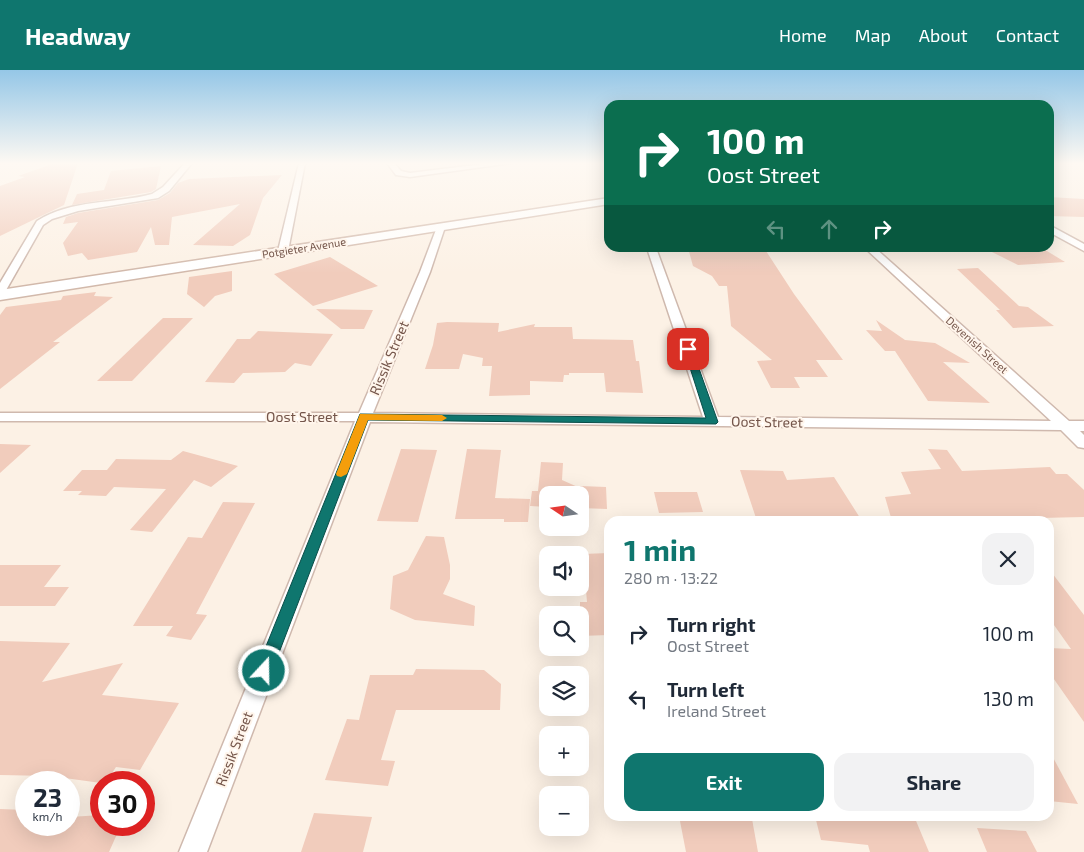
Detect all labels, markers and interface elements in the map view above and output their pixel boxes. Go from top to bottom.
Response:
text: Headway [25,21,131,50]
text: Home [779,24,827,46]
text: Map [855,24,891,46]
text: About [919,24,968,46]
text: Contact [996,24,1059,46]
text: 100 m [707,119,805,161]
icon: right [624,120,689,185]
text: Oost Street [707,161,820,187]
icon: left [762,215,790,243]
icon: ahead [815,215,843,243]
icon: right [868,215,896,243]
street label: Potgieter Avenue [261,234,347,261]
street label: Devenish Street [944,313,1011,376]
street label: Rissik Street [365,318,412,397]
pin [667,328,709,370]
icon: arrive [674,335,702,363]
street label: Oost Street [266,408,338,425]
street label: Oost Street [731,412,803,431]
north arrow [539,486,589,536]
map controls [539,486,589,836]
text: 1 min [624,531,696,567]
button: close [982,533,1034,585]
button: sound [539,546,589,596]
text: 280 m · 13:22 [624,568,718,587]
button: search [539,606,589,656]
text: Turn right [667,613,755,636]
icon: right [624,620,652,648]
text: 100 m [983,622,1034,645]
text: Oost Street [667,636,749,655]
position arrow [237,644,289,696]
button: layers [539,666,589,716]
text: Turn left [667,678,744,701]
icon: left [624,685,652,713]
text: 130 m [984,687,1034,710]
text: Ireland Street [667,701,766,720]
street label: Rissik Street [211,709,256,789]
button: + [539,726,589,776]
button: Exit [624,753,824,811]
button: Share [834,753,1034,811]
speed limit sign: 30 [90,771,155,836]
text: 23 [33,782,62,812]
button: − [539,786,589,836]
text: km/h [33,809,62,823]

